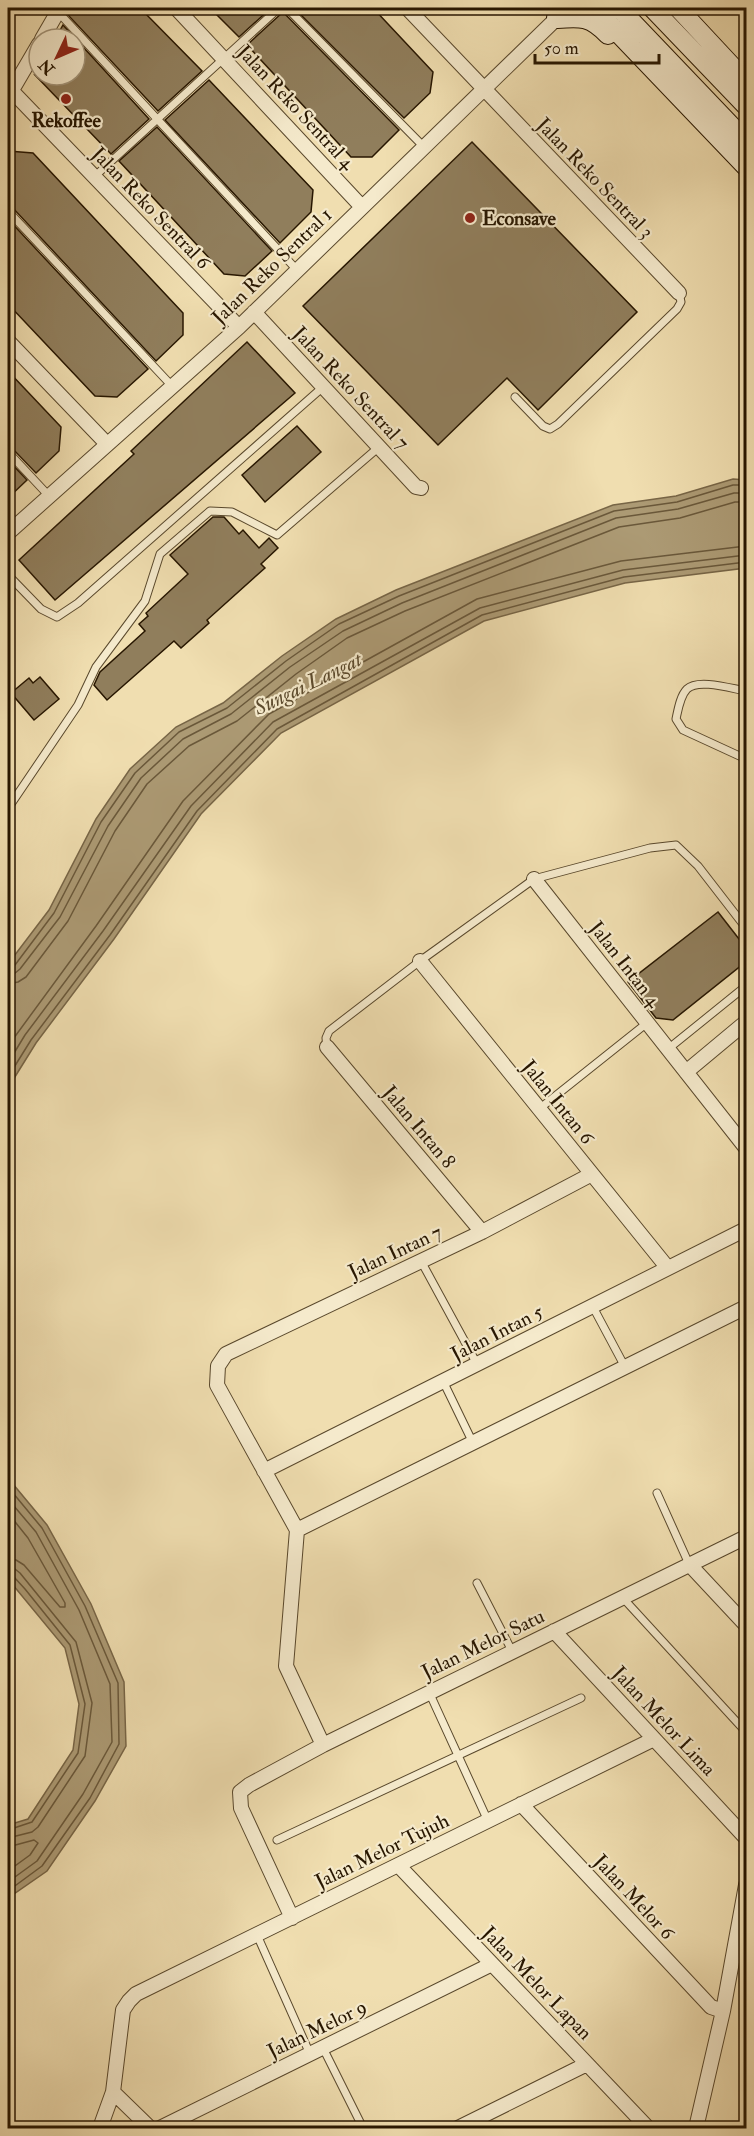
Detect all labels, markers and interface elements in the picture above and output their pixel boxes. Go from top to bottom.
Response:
north arrow [27,27,87,87]
scale bar [535,27,660,65]
text: 50 m [544,37,579,60]
street label: Jalan Reko Sentral 4 [231,39,361,175]
text: N [34,54,60,80]
marker: Rekoffee [59,92,73,106]
place label: Rekoffee [31,108,101,133]
street label: Jalan Reko Sentral 3 [530,112,659,244]
street label: Jalan Reko Sentral 6 [86,141,216,275]
street label: Jalan Reko Sentral 1 [206,202,337,330]
place label: Econsave [482,206,557,231]
marker: Econsave [463,211,477,225]
street label: Jalan Reko Sentral 7 [287,320,415,455]
water label: Sungai Langat [249,646,367,722]
street label: Jalan Intan 4 [583,915,667,1013]
street label: Jalan Intan 6 [516,1054,600,1150]
street label: Jalan Intan 8 [376,1080,461,1174]
street label: Jalan Intan 7 [343,1219,446,1285]
street label: Jalan Intan 5 [446,1299,547,1367]
street label: Jalan Melor Satu [417,1603,549,1685]
street label: Jalan Melor Lima [606,1660,722,1782]
street label: Jalan Melor Tujuh [310,1808,454,1895]
street label: Jalan Melor 6 [588,1848,680,1946]
street label: Jalan Melor Lapan [475,1920,598,2046]
street label: Jalan Melor 9 [262,1994,371,2064]

